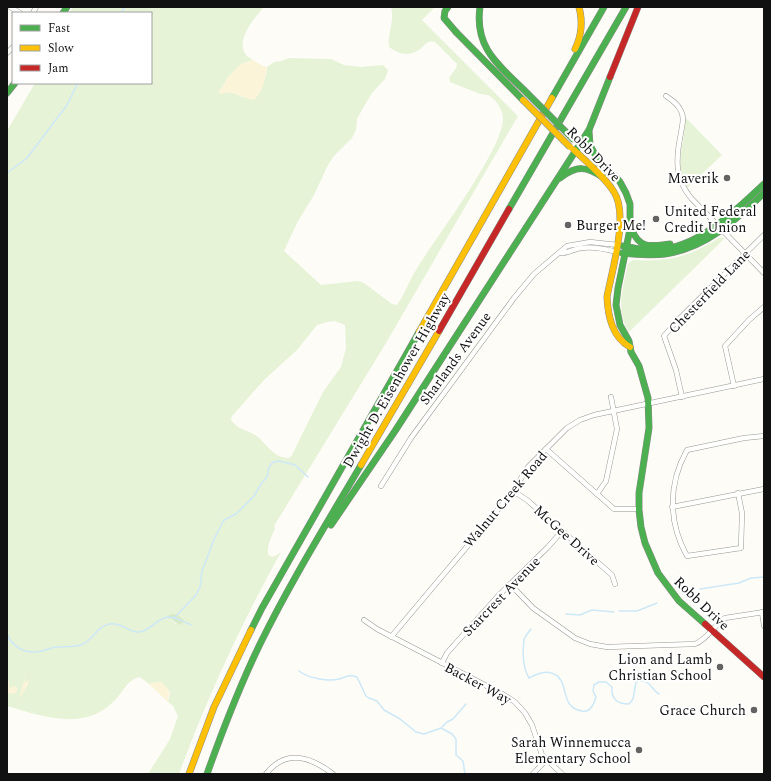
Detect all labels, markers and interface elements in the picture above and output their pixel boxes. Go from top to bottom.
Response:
legend [12,12,152,84]
text: Fast [48,19,70,38]
text: Slow [48,39,74,58]
text: Jam [48,59,69,78]
street label: Robb Drive [562,122,626,187]
place label: Maverik [667,168,719,189]
marker: Maverik [722,173,732,183]
place label: United Federal Credit Union [664,201,757,238]
marker: United Federal Credit Union [651,214,661,224]
place label: Burger Me! [576,215,646,236]
marker: Burger Me! [563,220,573,230]
street label: Chesterfield Lane [663,244,755,338]
street label: Dwight D. Eisenhower Highway [338,288,456,472]
street label: Sharlands Avenue [414,307,497,409]
street label: Walnut Creek Road [458,446,552,552]
street label: McGee Drive [529,500,604,571]
street label: Starcrest Avenue [457,551,545,641]
street label: Robb Drive [669,571,734,635]
place label: Lion and Lamb Christian School [608,649,712,686]
street label: Backer Way [441,657,516,710]
marker: Lion and Lamb Christian School [715,662,725,672]
place label: Grace Church [659,700,746,721]
marker: Grace Church [749,705,759,715]
place label: Sarah Winnemucca Elementary School [511,732,631,769]
marker: Sarah Winnemucca Elementary School [634,745,644,755]

